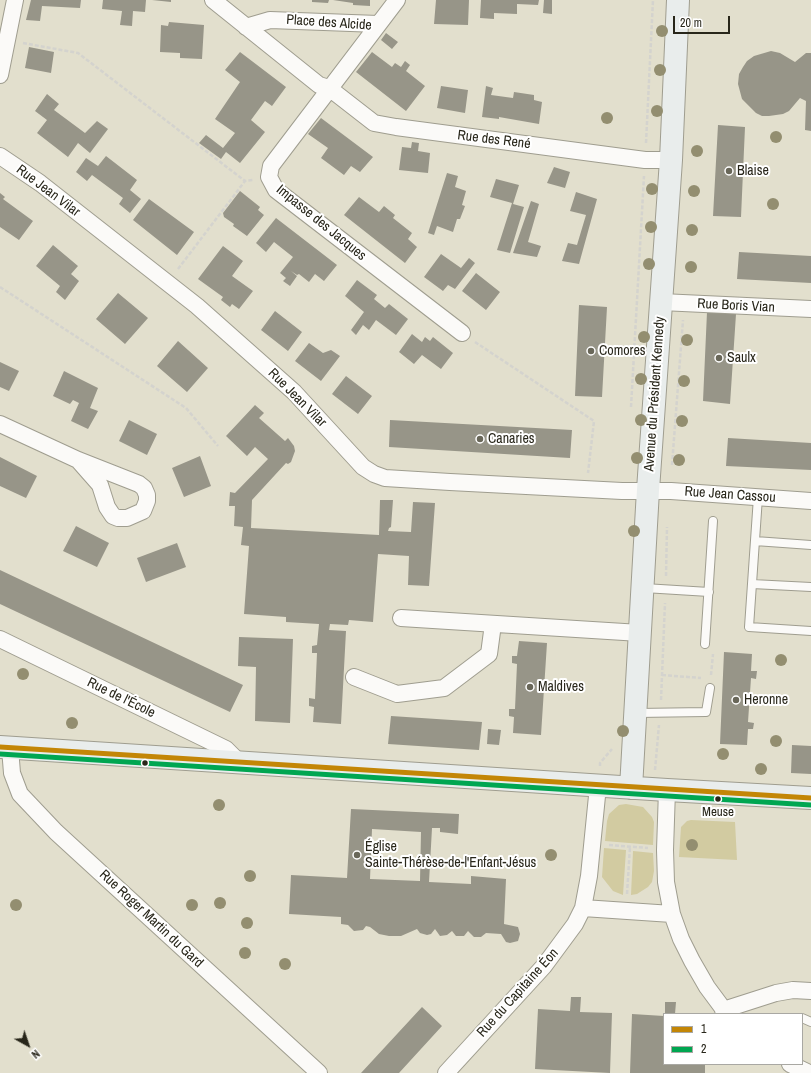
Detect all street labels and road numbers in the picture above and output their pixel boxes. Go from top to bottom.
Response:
street label: Place des Alcide [286,12,372,34]
street label: Rue des René [457,127,531,153]
street label: Rue Jean Vilar [13,162,83,220]
street label: Impasse des Jacques [273,182,369,264]
street label: Rue Boris Vian [697,296,775,316]
street label: Avenue du Président Kennedy [641,316,669,472]
street label: Rue Jean Vilar [264,365,330,431]
street label: Rue Jean Cassou [684,483,776,507]
street label: Rue de l'École [84,674,158,722]
street label: Rue Roger Martin du Gard [96,867,206,971]
street label: Rue du Capitaine Éon [474,945,562,1041]

